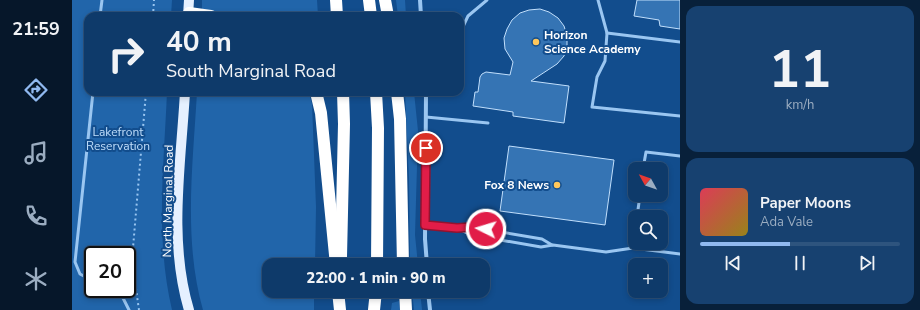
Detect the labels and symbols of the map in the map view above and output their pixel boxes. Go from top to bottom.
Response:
place label: Horizon Science Academy [544,27,641,57]
marker: Horizon Science Academy [531,37,541,47]
park label: Lakefront Reservation [86,124,150,154]
pin [409,131,443,165]
street label: North Marginal Road [159,145,177,257]
north arrow [628,162,668,202]
place label: Fox 8 News [484,177,549,193]
marker: Fox 8 News [552,180,562,190]
position arrow [465,208,507,250]
speed limit sign: 20 [84,246,136,298]

